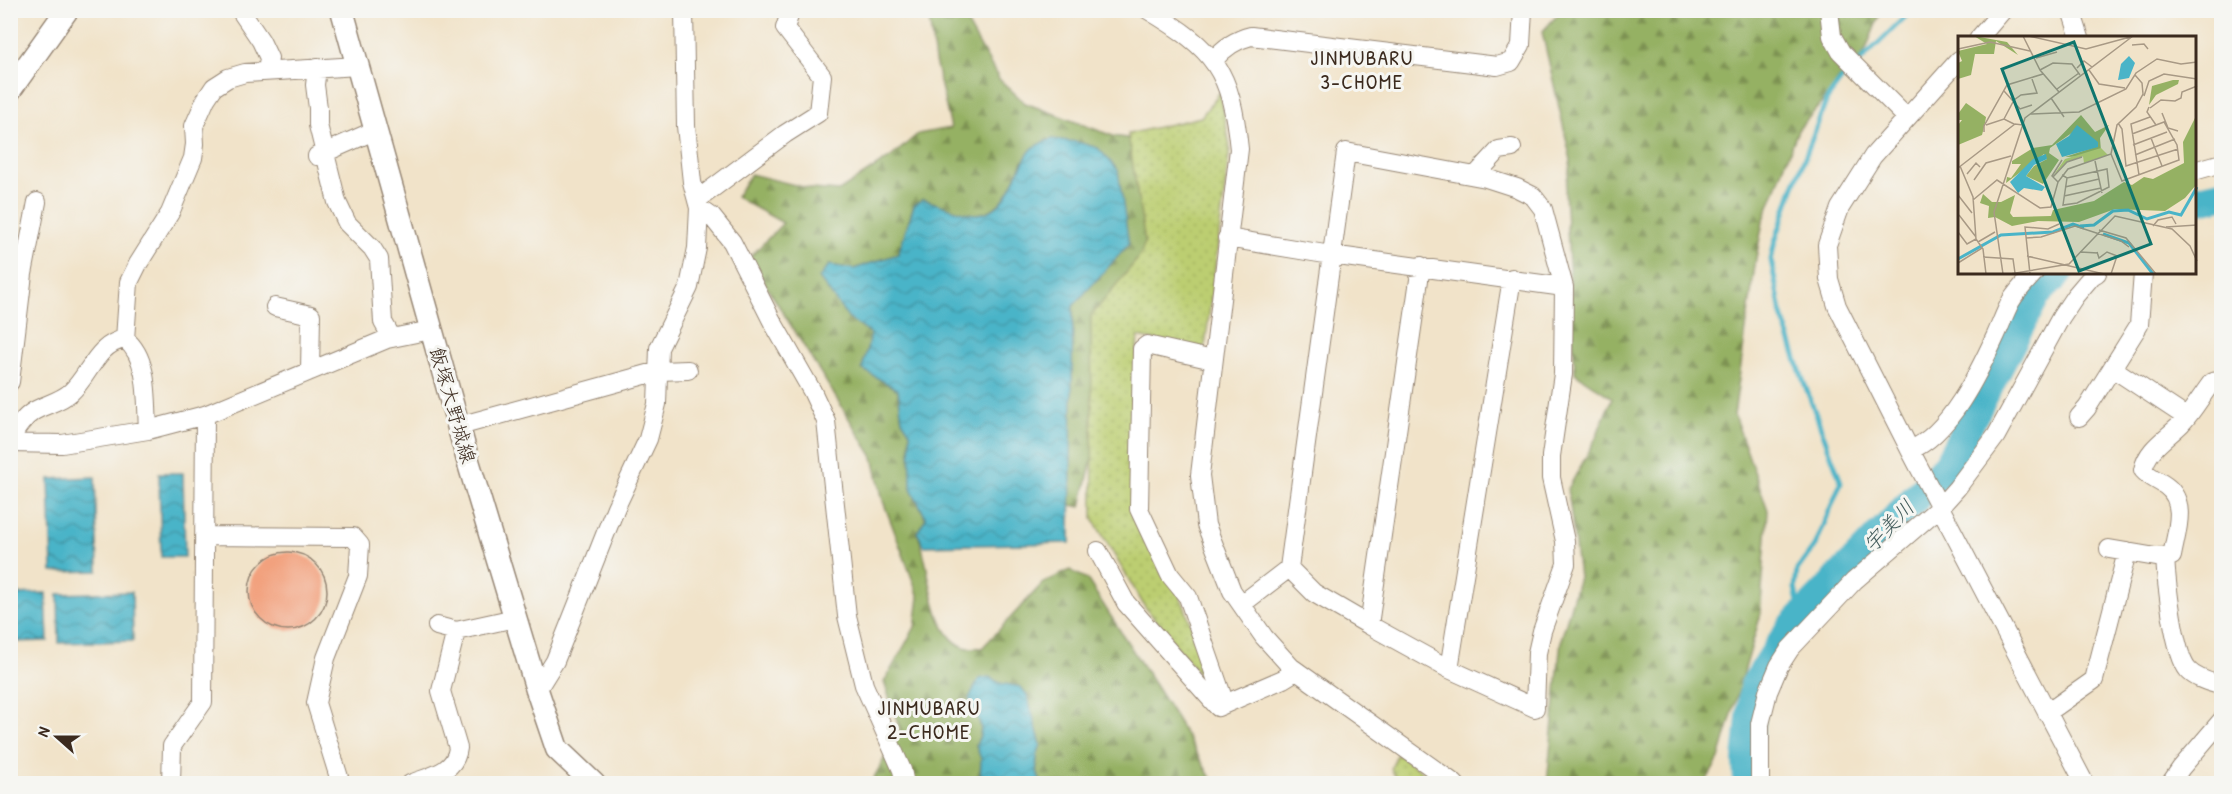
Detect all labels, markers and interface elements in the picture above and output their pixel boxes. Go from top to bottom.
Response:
inset map [1958,36,2196,274]
district label: JINMUBARU 3-CHOME [1310,43,1414,96]
street label: 飯塚大野城線 [424,343,483,466]
water label: 宇美川 [1856,493,1921,558]
district label: JINMUBARU 2-CHOME [877,693,981,746]
north arrow [27,707,87,767]
text: N [31,723,55,740]

